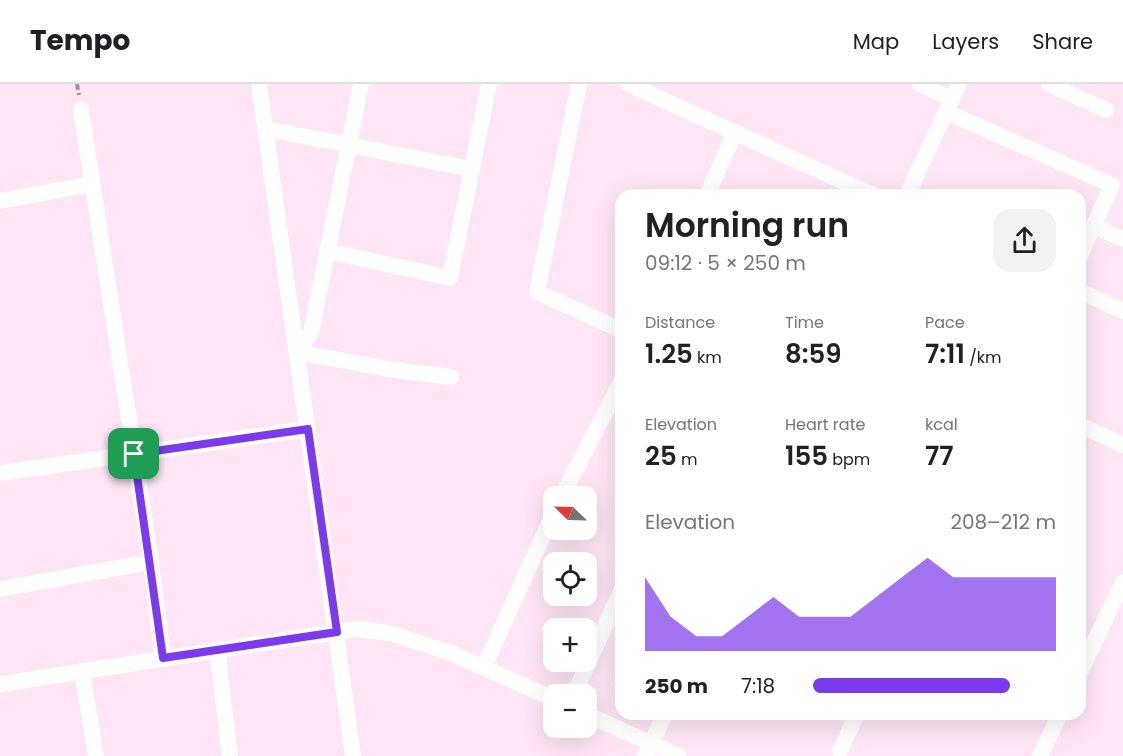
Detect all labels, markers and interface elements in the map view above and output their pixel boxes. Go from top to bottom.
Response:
text: Tempo [30,21,130,60]
text: Map [853,27,899,56]
text: Layers [932,27,999,56]
text: Share [1032,27,1093,56]
text: Morning run [645,202,849,249]
button: share [993,209,1056,272]
text: 09:12 · 5 × 250 m [645,249,806,277]
text: Distance [645,311,715,334]
text: Time [785,311,824,334]
text: Pace [925,311,965,334]
text: 1.25 [645,336,693,372]
text: 8:59 [785,336,842,372]
text: 7:11 [925,336,965,372]
text: km [693,346,722,369]
text: /km [965,346,1002,369]
text: Elevation [645,413,717,436]
text: Heart rate [785,413,865,436]
text: kcal [925,413,958,436]
pin [108,428,159,479]
icon: arrive [117,437,150,470]
text: 25 [645,438,677,474]
text: 155 [785,438,828,474]
text: 77 [925,438,954,474]
text: m [677,448,697,471]
text: bpm [828,448,870,471]
north arrow [543,486,597,540]
map controls [543,486,597,738]
text: Elevation [645,508,735,536]
text: 208–212 m [950,508,1056,536]
button: locate [543,552,597,606]
button: + [543,618,597,672]
text: 250 m [645,672,708,700]
text: 7:18 [741,672,775,700]
button: − [543,684,597,738]

